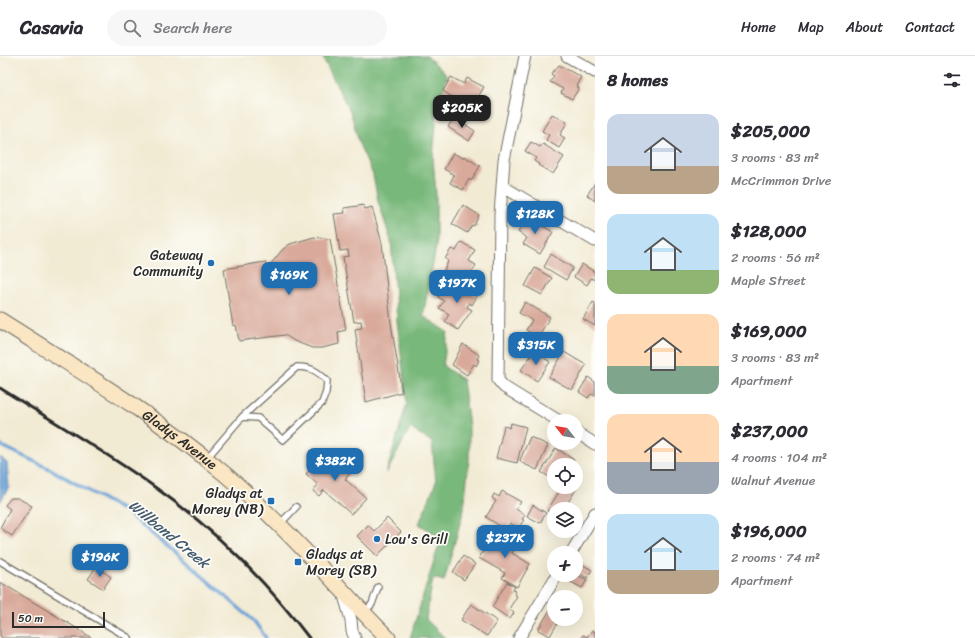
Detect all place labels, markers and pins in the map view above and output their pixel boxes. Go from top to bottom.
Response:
pin: $205K [434,95,490,129]
pin: $128K [507,201,563,235]
place label: Gateway Community [133,243,204,284]
marker: Gateway Community [206,258,216,268]
pin: $169K [261,262,317,296]
pin: $197K [429,270,485,304]
pin: $315K [508,332,564,366]
pin: $382K [307,448,363,482]
place label: Gladys at Morey (NB) [192,481,264,522]
marker: Gladys at Morey (NB) [266,496,276,506]
pin: $237K [477,525,533,559]
place label: Lou's Grill [385,527,449,552]
marker: Lou's Grill [372,534,382,544]
place label: Gladys at Morey (SB) [306,542,377,583]
pin: $196K [72,544,128,578]
marker: Gladys at Morey (SB) [293,557,303,567]

